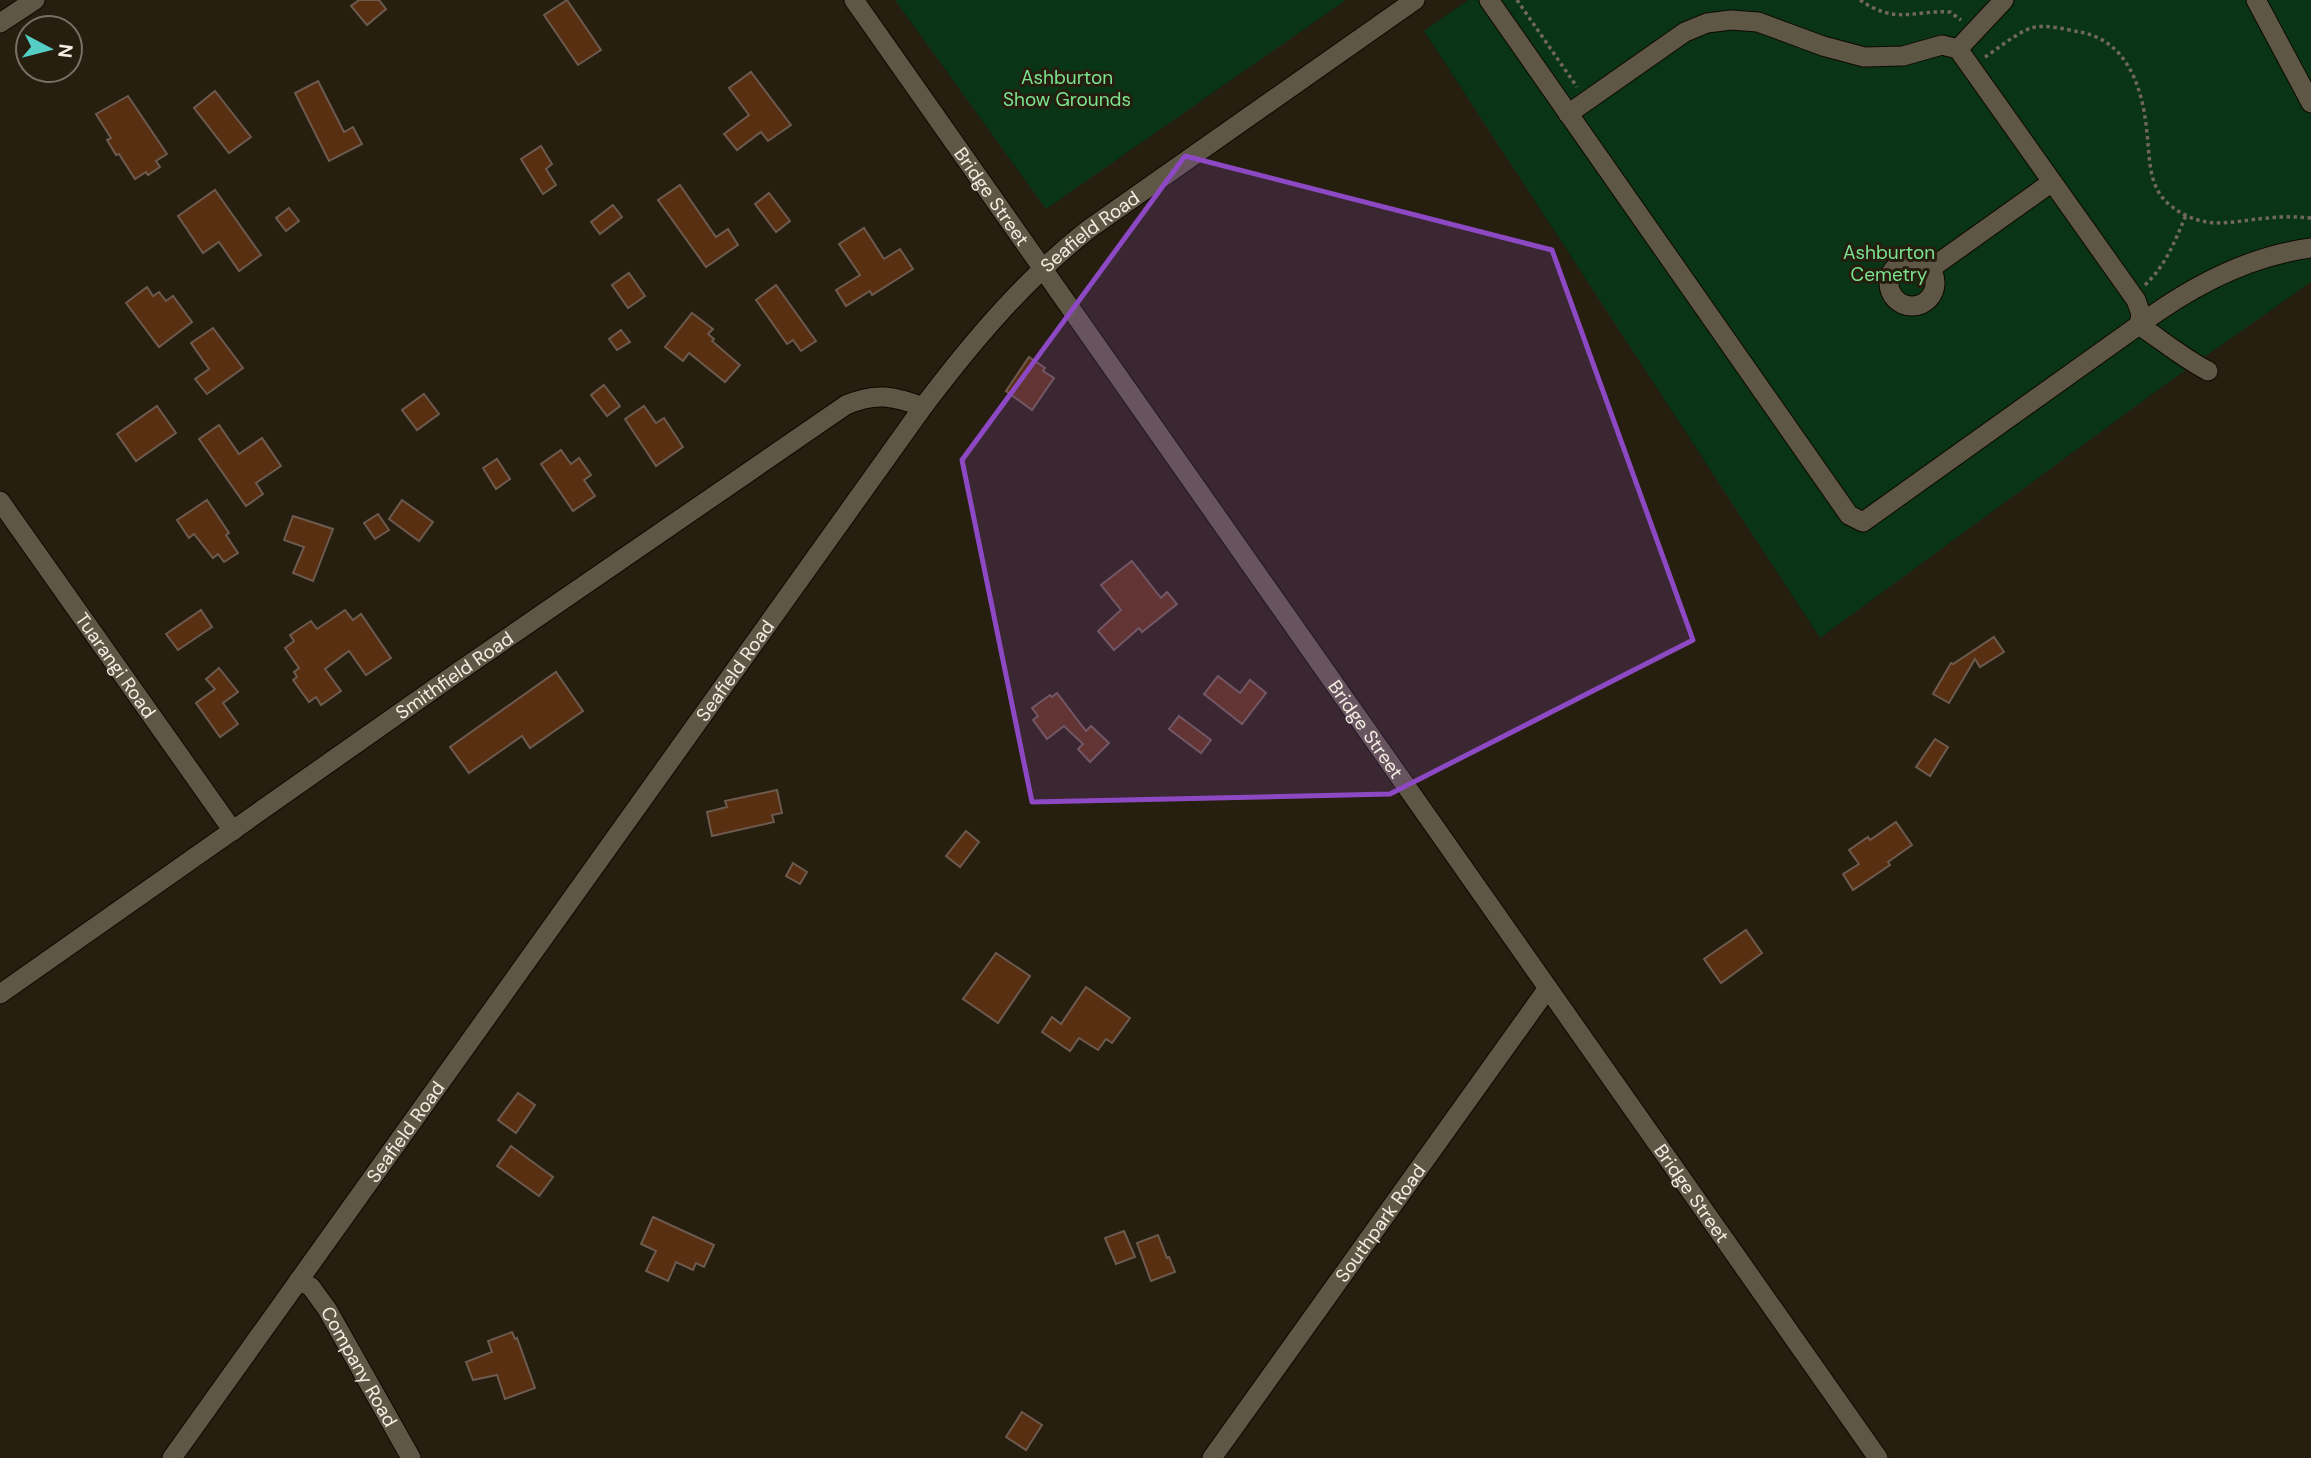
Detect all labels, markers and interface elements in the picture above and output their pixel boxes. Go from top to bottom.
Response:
north arrow [14,14,84,84]
text: N [52,43,79,59]
park label: Ashburton Show Grounds [1003,65,1131,112]
street label: Bridge Street [948,142,1035,251]
street label: Seafield Road [1035,185,1145,278]
park label: Ashburton Cemetry [1843,240,1935,287]
street label: Tuarangi Road [70,608,161,723]
street label: Seafield Road [690,615,780,726]
street label: Smithfield Road [391,626,518,725]
street label: Bridge Street [1322,675,1409,784]
street label: Seafield Road [361,1076,450,1188]
street label: Bridge Street [1648,1139,1735,1248]
street label: Southpark Road [1330,1159,1431,1287]
street label: Company Road [315,1302,403,1431]

